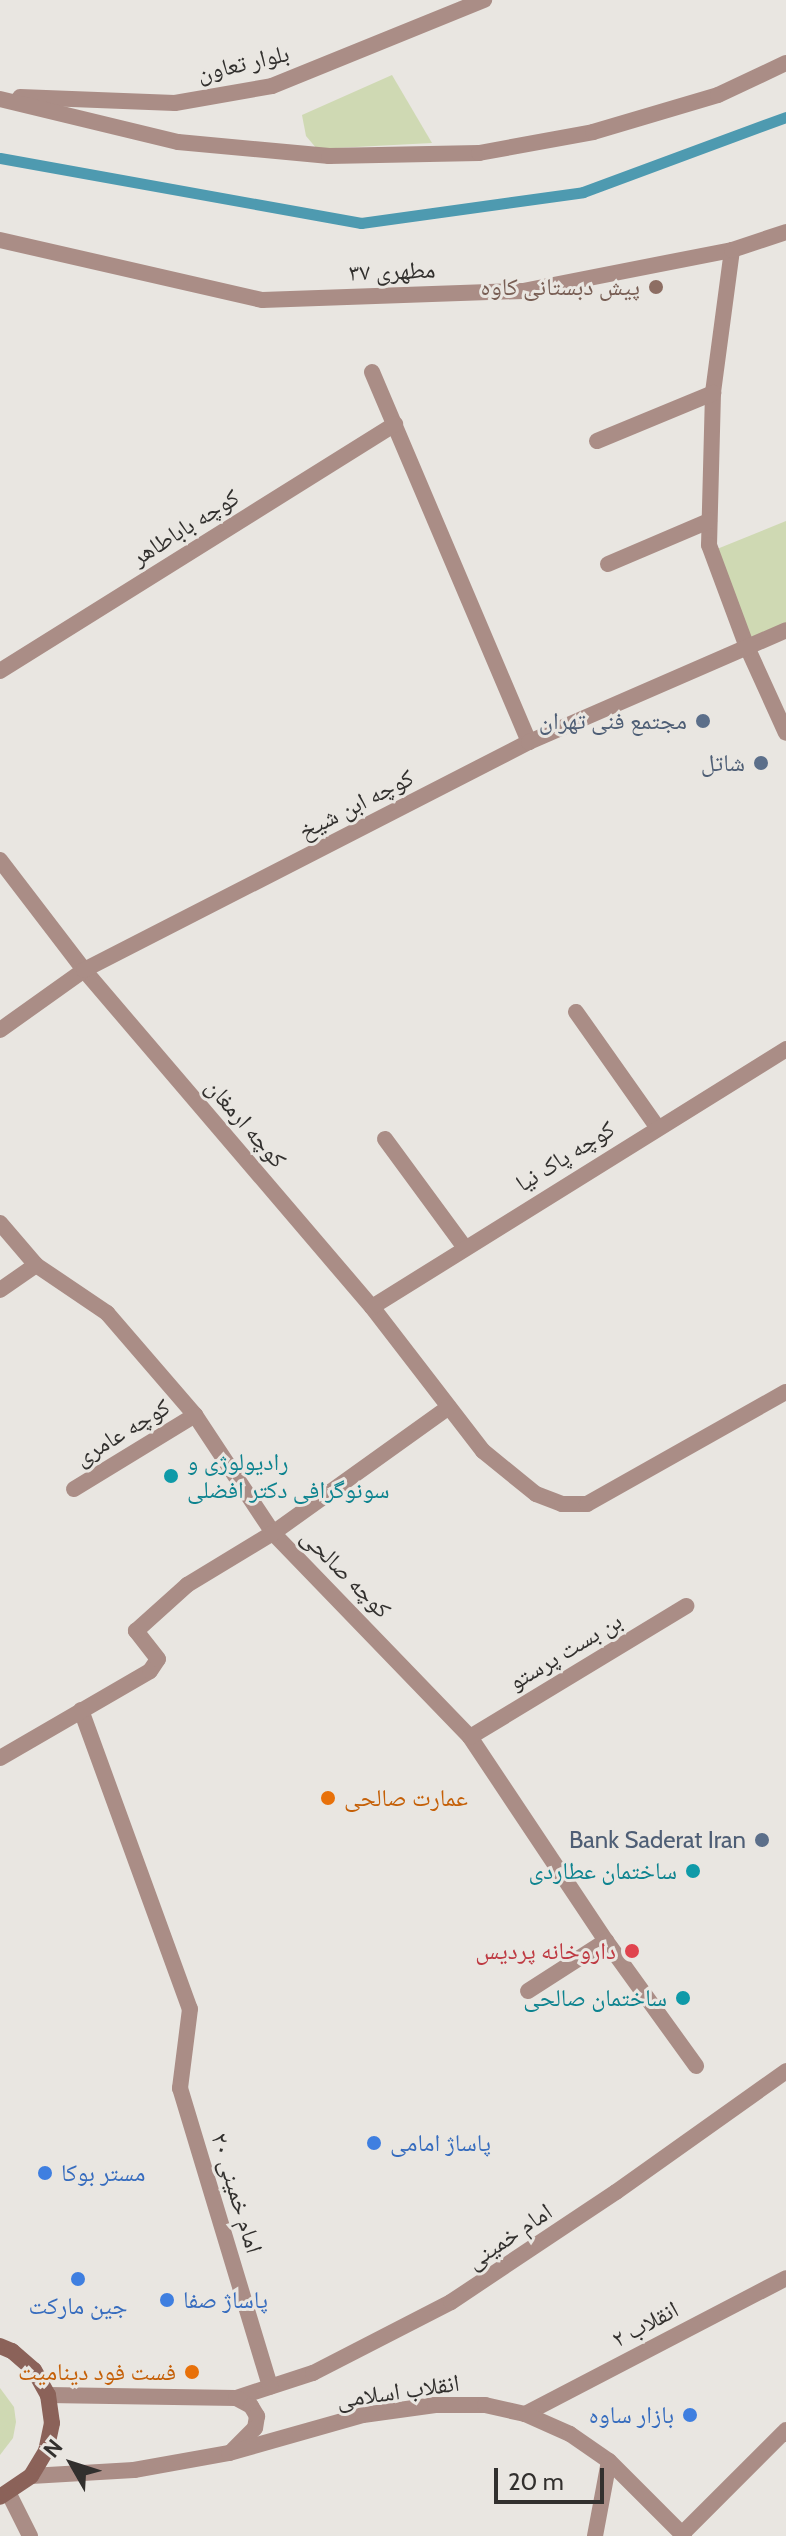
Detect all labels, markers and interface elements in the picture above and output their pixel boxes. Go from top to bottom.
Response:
street label: بلوار تعاون [194,38,292,88]
street label: مطهری ۳۷ [348,255,436,287]
place label: پیش دبستانی کاوه [481,273,640,301]
marker: پیش دبستانی کاوه [647,278,665,296]
street label: کوچه باباطاهر [126,483,244,571]
place label: مجتمع فنی تهران [539,707,687,735]
marker: مجتمع فنی تهران [694,712,712,730]
place label: شاتل [701,749,745,777]
marker: شاتل [752,754,770,772]
street label: کوچه ابن شیخ [294,763,418,845]
street label: کوچه ارمغان [199,1073,293,1173]
street label: کوچه پاک نیا [510,1114,620,1198]
street label: کوچه عامری [69,1392,175,1472]
place label: رادیولوژی و سونوگرافی دکتر افضلی [187,1448,390,1504]
marker: رادیولوژی و سونوگرافی دکتر افضلی [162,1467,180,1485]
street label: کوچه صالحی [295,1522,397,1624]
street label: بن بست پرستو [503,1606,627,1696]
place label: عمارت صالحی [344,1784,468,1812]
marker: عمارت صالحی [319,1789,337,1807]
place label: Bank Saderat Iran [569,1826,746,1854]
marker: Bank Saderat Iran [753,1831,771,1849]
place label: ساختمان عطاردی [528,1857,677,1885]
marker: ساختمان عطاردی [684,1862,702,1880]
place label: داروخانه پردیس [475,1937,616,1965]
marker: داروخانه پردیس [623,1942,641,1960]
place label: ساختمان صالحی [523,1984,667,2012]
marker: ساختمان صالحی [674,1989,692,2007]
street label: امام خمینی ۲۰ [205,2129,269,2257]
place label: پاساژ امامی [390,2129,491,2157]
marker: پاساژ امامی [365,2134,383,2152]
place label: مستر بوکا [61,2159,145,2187]
marker: مستر بوکا [36,2164,54,2182]
street label: امام خمینی [461,2197,557,2275]
marker: جین مارکت [69,2270,87,2288]
place label: پاساژ صفا [183,2286,268,2314]
marker: پاساژ صفا [158,2291,176,2309]
place label: جین مارکت [28,2292,128,2320]
street label: انقلاب ۲ [607,2295,683,2353]
place label: فست فود دینامیت [18,2358,176,2386]
marker: فست فود دینامیت [183,2363,201,2381]
street label: انقلاب اسلامی [335,2368,461,2414]
place label: بازار ساوه [589,2401,674,2429]
marker: بازار ساوه [681,2406,699,2424]
north arrow [32,2424,112,2504]
text: N [38,2434,68,2463]
scale bar [498,2452,608,2502]
text: 20 m [508,2467,564,2496]

